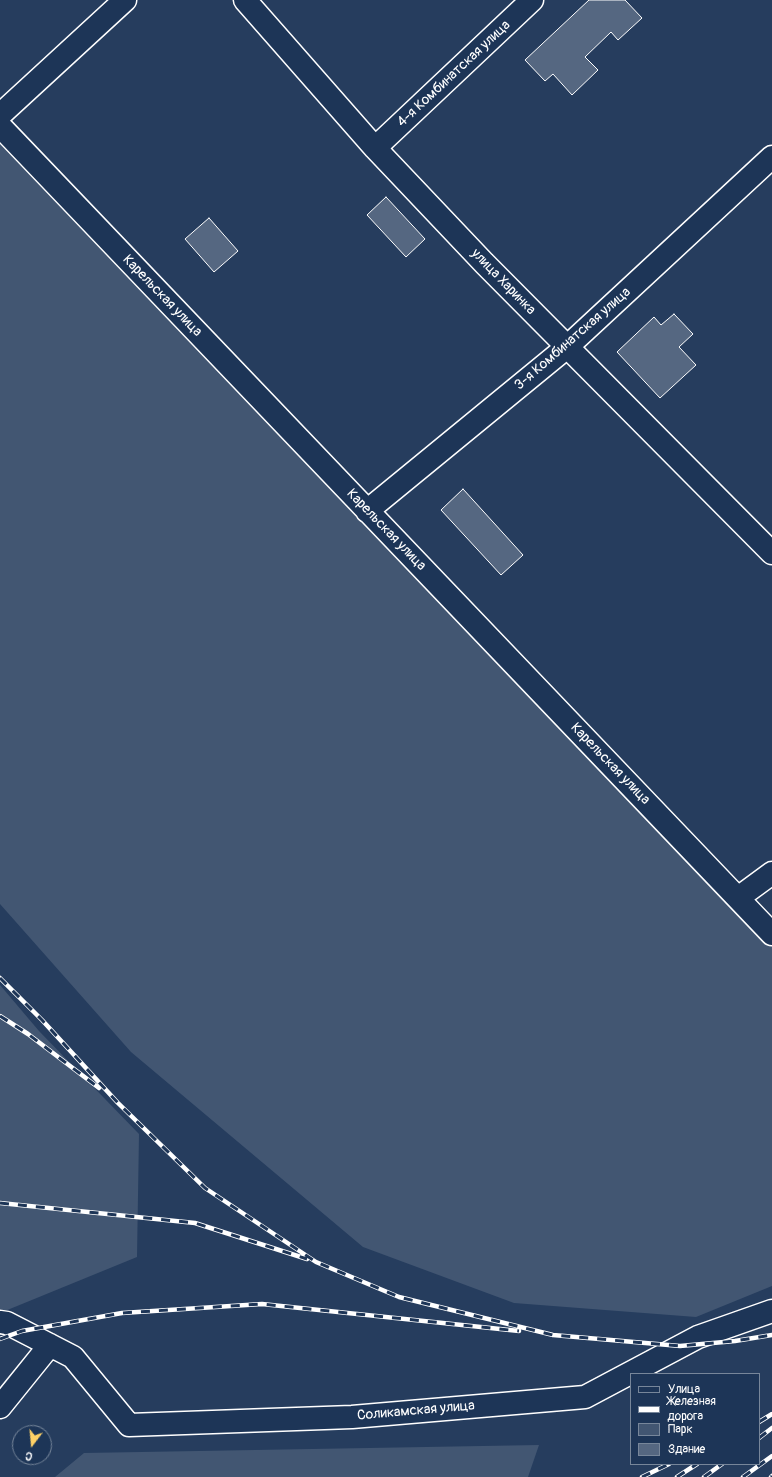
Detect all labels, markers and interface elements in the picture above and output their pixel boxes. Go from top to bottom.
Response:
street label: 4-я Комбинатская улица [394,17,514,131]
street label: улица Харинка [467,245,539,319]
street label: Карельская улица [119,252,205,340]
street label: 3-я Комбинатская улица [512,284,634,394]
street label: Карельская улица [343,486,429,574]
street label: Карельская улица [567,720,653,808]
legend [630,1373,760,1465]
text: Улица [668,1382,700,1397]
text: Железная дорога [668,1394,716,1424]
street label: Соликамская улица [356,1397,476,1425]
text: Парк [668,1422,693,1437]
north arrow [12,1425,52,1465]
text: Здание [668,1442,705,1457]
text: С [24,1449,34,1463]

